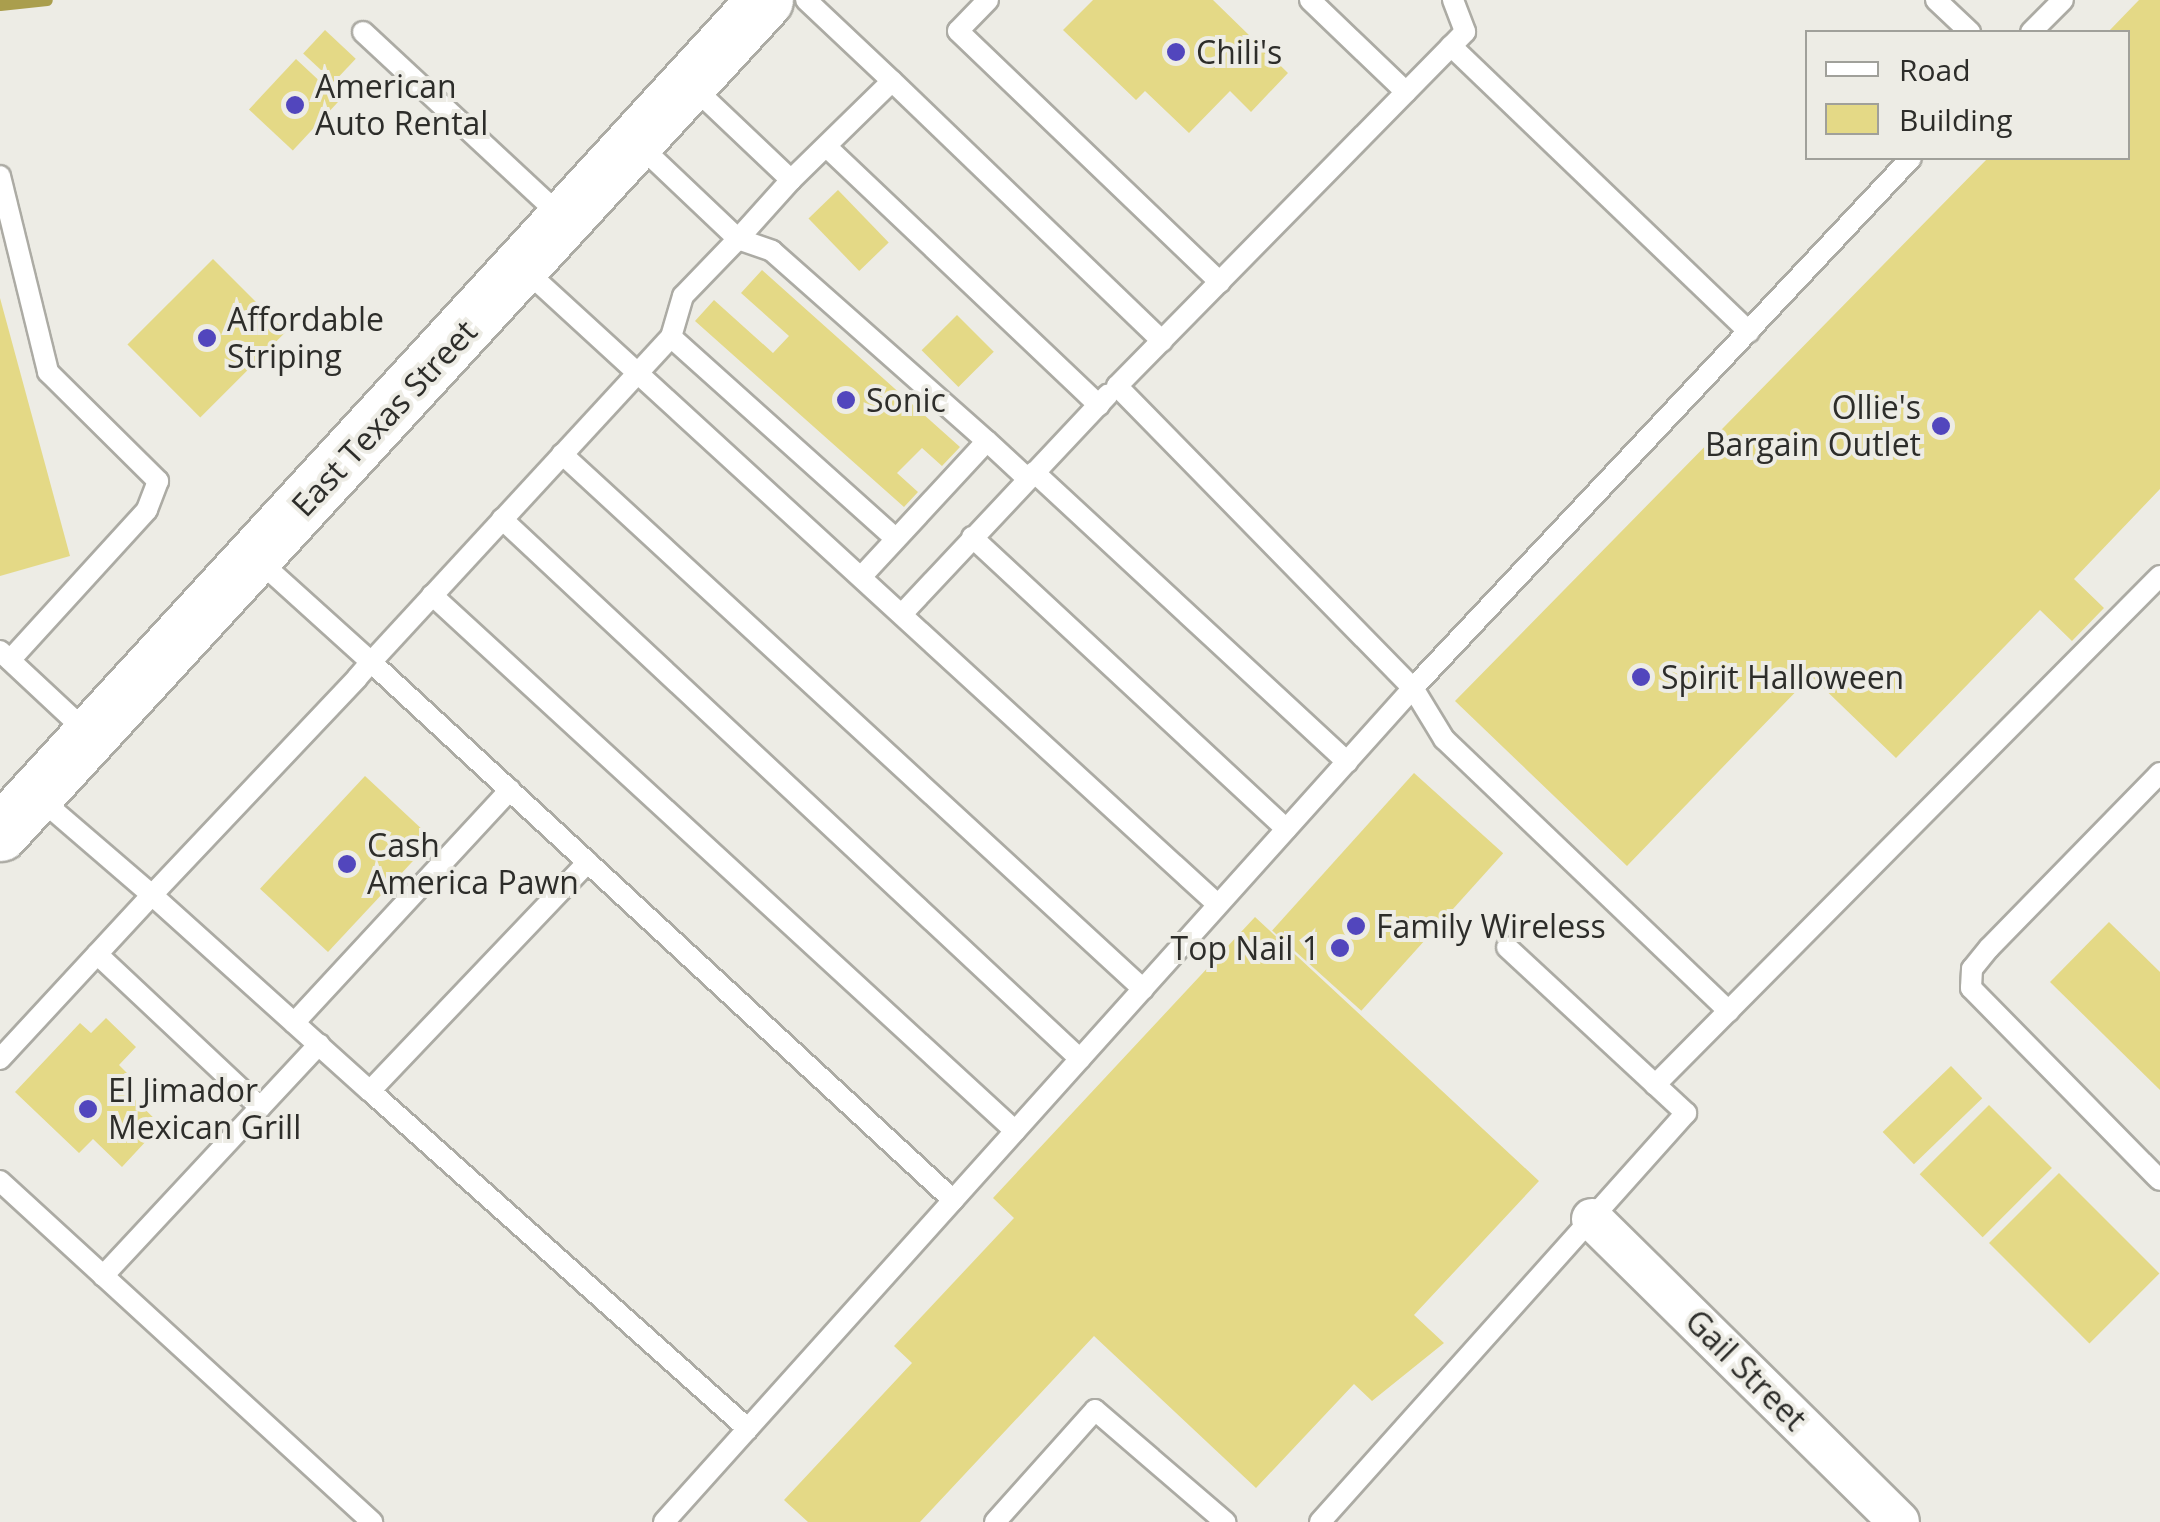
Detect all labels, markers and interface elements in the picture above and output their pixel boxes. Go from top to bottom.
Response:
legend [1805,30,2130,160]
place label: Chili's [1196,33,1282,71]
marker: Chili's [1165,41,1187,63]
text: Road [1899,49,1971,90]
place label: American Auto Rental [315,68,488,143]
marker: American Auto Rental [284,94,306,116]
text: Building [1899,99,2013,140]
place label: Affordable Striping [227,301,384,376]
street label: East Texas Street [283,312,485,524]
marker: Affordable Striping [196,327,218,349]
place label: Sonic [866,381,946,419]
marker: Sonic [835,389,857,411]
place label: Ollie's Bargain Outlet [1705,389,1921,464]
marker: Ollie's Bargain Outlet [1930,415,1952,437]
place label: Spirit Halloween [1661,658,1904,696]
marker: Spirit Halloween [1630,666,1652,688]
place label: Cash America Pawn [367,827,579,902]
marker: Cash America Pawn [336,853,358,875]
place label: Family Wireless [1376,907,1606,945]
marker: Family Wireless [1345,915,1367,937]
place label: Top Nail 1 [1171,929,1320,967]
marker: Top Nail 1 [1329,937,1351,959]
place label: El Jimador Mexican Grill [108,1072,301,1147]
marker: El Jimador Mexican Grill [77,1098,99,1120]
street label: Gail Street [1678,1302,1814,1438]

